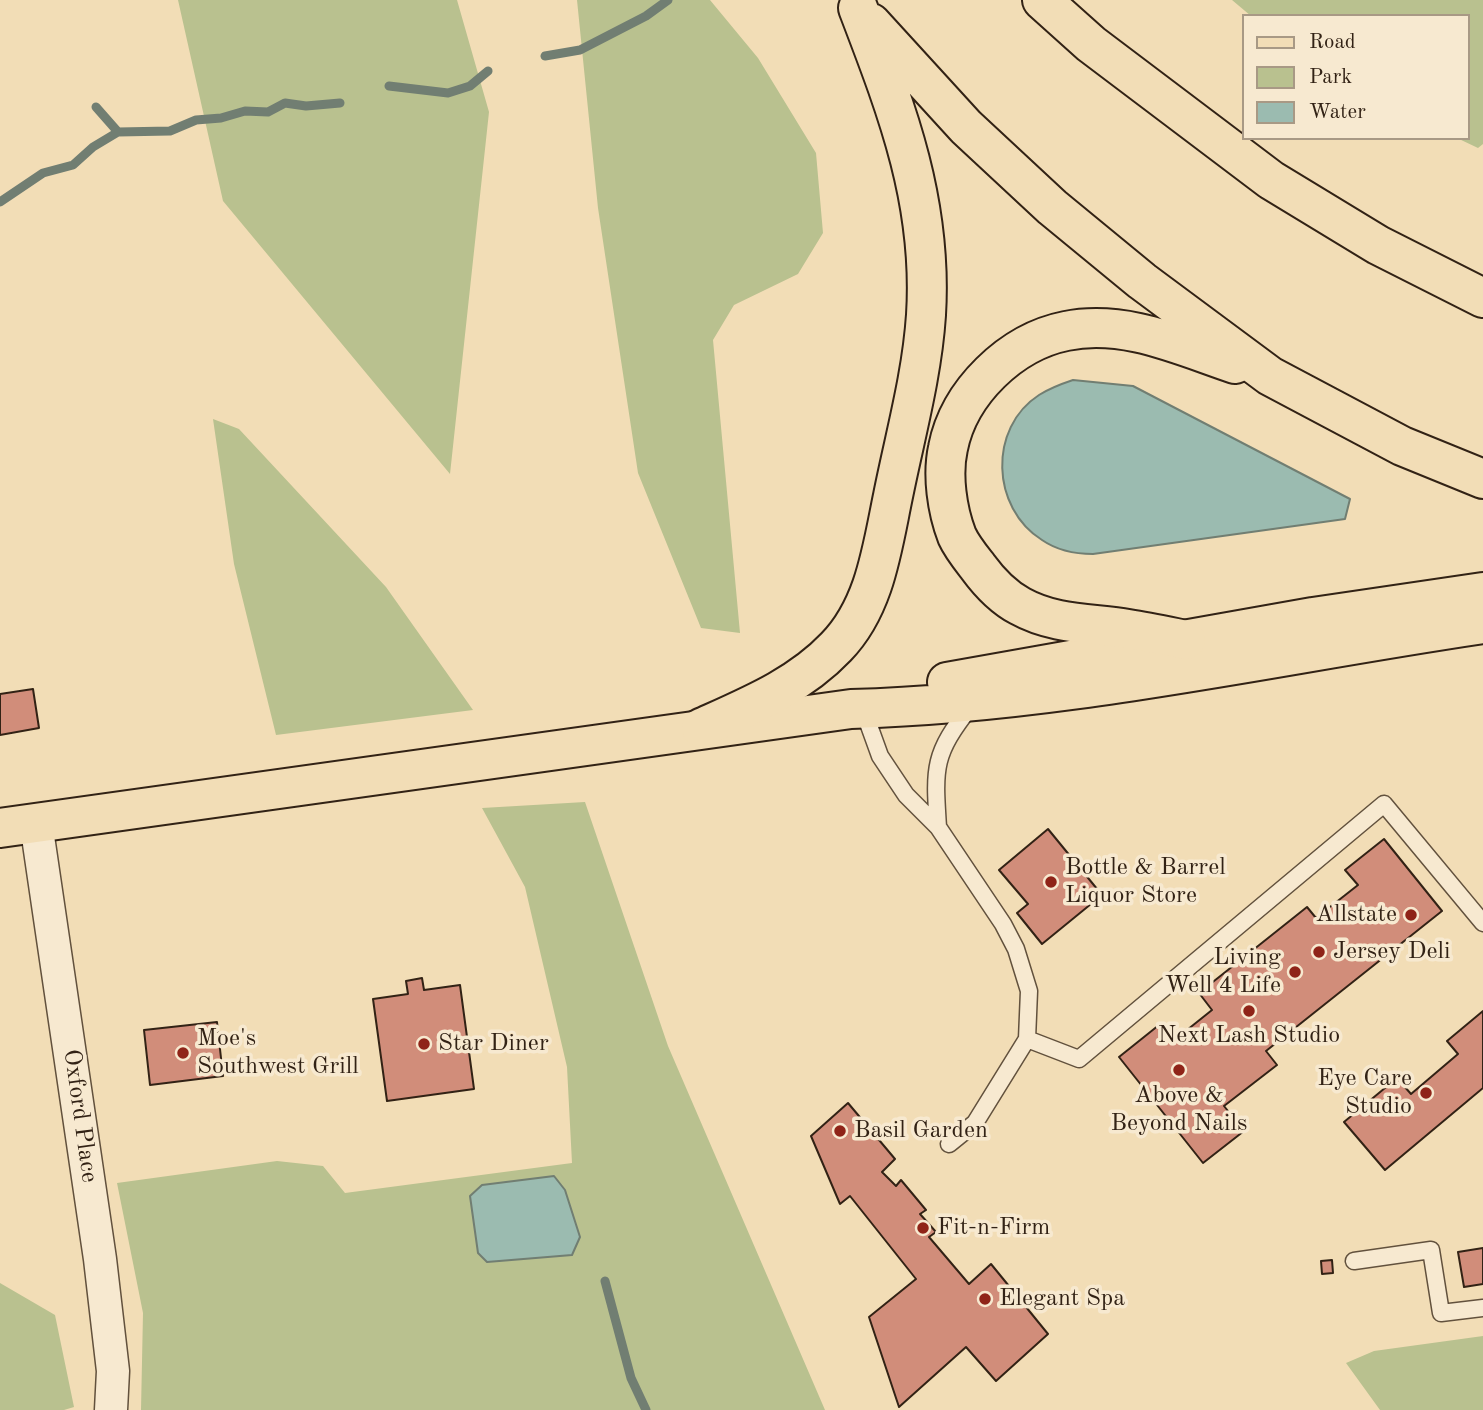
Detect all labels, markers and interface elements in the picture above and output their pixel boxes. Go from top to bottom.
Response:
legend [1242,14,1469,140]
text: Road [1309,32,1356,53]
text: Park [1309,67,1352,88]
text: Water [1309,102,1366,123]
place label: Bottle & Barrel Liquor Store [1065,854,1226,910]
marker: Bottle & Barrel Liquor Store [1043,874,1059,890]
place label: Allstate [1316,901,1397,929]
marker: Allstate [1403,907,1419,923]
place label: Jersey Deli [1333,938,1450,966]
place label: Living Well 4 Life [1165,944,1281,1000]
marker: Jersey Deli [1311,944,1327,960]
marker: Living Well 4 Life [1287,964,1303,980]
marker: Next Lash Studio [1241,1003,1257,1019]
place label: Next Lash Studio [1158,1022,1340,1050]
place label: Moe's Southwest Grill [197,1025,359,1081]
place label: Star Diner [438,1030,549,1058]
marker: Star Diner [416,1036,432,1052]
marker: Moe's Southwest Grill [175,1045,191,1061]
street label: Oxford Place [56,1047,104,1185]
marker: Above & Beyond Nails [1171,1062,1187,1078]
place label: Eye Care Studio [1317,1065,1412,1121]
place label: Above & Beyond Nails [1111,1082,1247,1138]
marker: Eye Care Studio [1418,1085,1434,1101]
place label: Basil Garden [854,1117,988,1145]
marker: Basil Garden [832,1123,848,1139]
place label: Fit-n-Firm [937,1214,1050,1242]
marker: Fit-n-Firm [915,1220,931,1236]
place label: Elegant Spa [999,1285,1125,1313]
marker: Elegant Spa [977,1291,993,1307]

